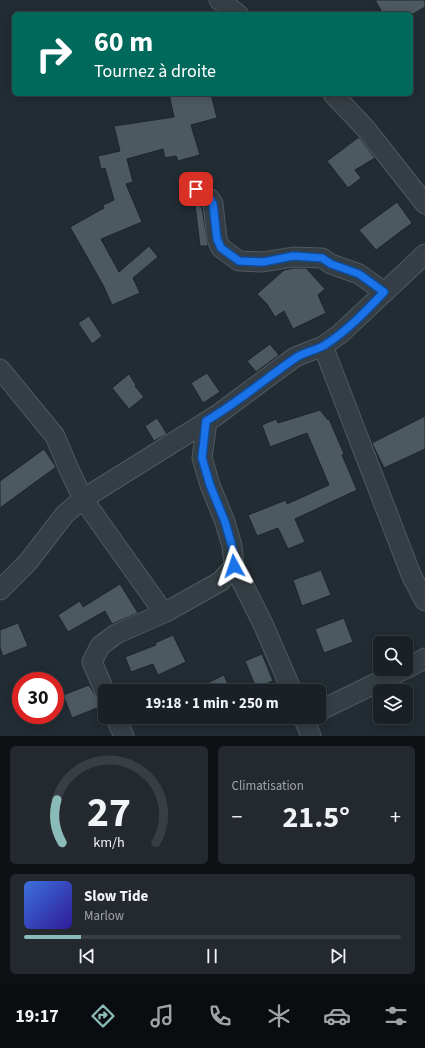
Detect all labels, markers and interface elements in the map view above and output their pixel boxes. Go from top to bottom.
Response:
text: 60 m [94,22,153,62]
icon: right [28,28,80,80]
text: Tournez à droite [94,59,216,84]
pin [179,172,213,206]
icon: arrive [185,178,207,200]
position arrow [213,545,255,587]
map controls [373,636,413,724]
button: search [373,636,413,676]
speed limit sign: 30 [12,672,64,724]
button: layers [373,684,413,724]
text: 19:18 · 1 min · 250 m [145,693,279,714]
text: Climatisation [232,777,304,795]
text: 27 [87,783,131,843]
text: 21.5° [283,796,350,839]
text: − [232,801,242,833]
text: + [390,801,401,833]
text: km/h [93,832,125,853]
text: Slow Tide [84,886,148,907]
text: Marlow [84,907,124,925]
icon: previous [76,945,98,967]
icon: pause [201,945,223,967]
icon: next [327,945,349,967]
icon: directions [89,1002,117,1030]
icon: music [148,1002,176,1030]
icon: phone [206,1002,234,1030]
icon: climate [265,1002,293,1030]
icon: car [323,1002,351,1030]
icon: filters [382,1002,410,1030]
text: 19:17 [15,1004,59,1029]

